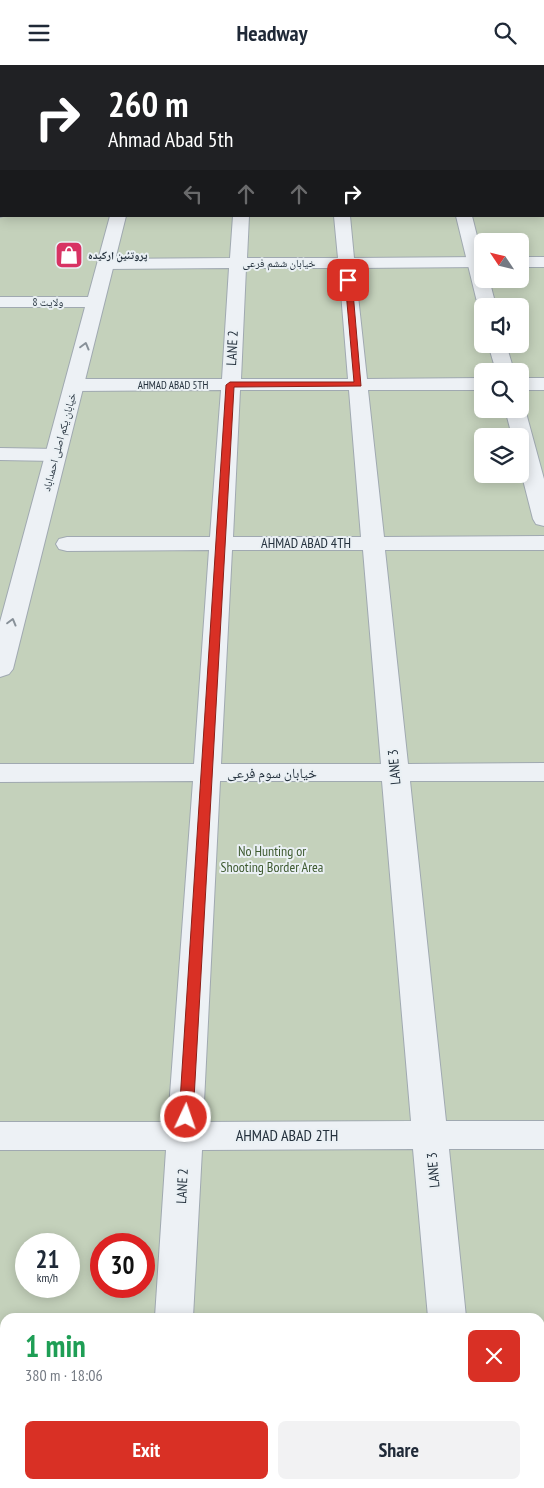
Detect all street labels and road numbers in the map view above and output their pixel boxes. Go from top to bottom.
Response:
street label: خیابان ششم فرعی [242,256,316,271]
street label: ولایت 8 [33,295,63,309]
street label: LANE 2 [222,330,242,366]
street label: AHMAD ABAD 5TH [138,378,208,392]
street label: خیابان یکم اصلی احمداباد [39,391,80,493]
street label: AHMAD ABAD 4TH [261,534,351,552]
street label: LANE 3 [383,749,405,785]
street label: خیابان سوم فرعی [227,764,317,783]
street label: AHMAD ABAD 2TH [236,1125,338,1145]
street label: LANE 3 [422,1152,444,1188]
street label: LANE 2 [172,1168,192,1204]

